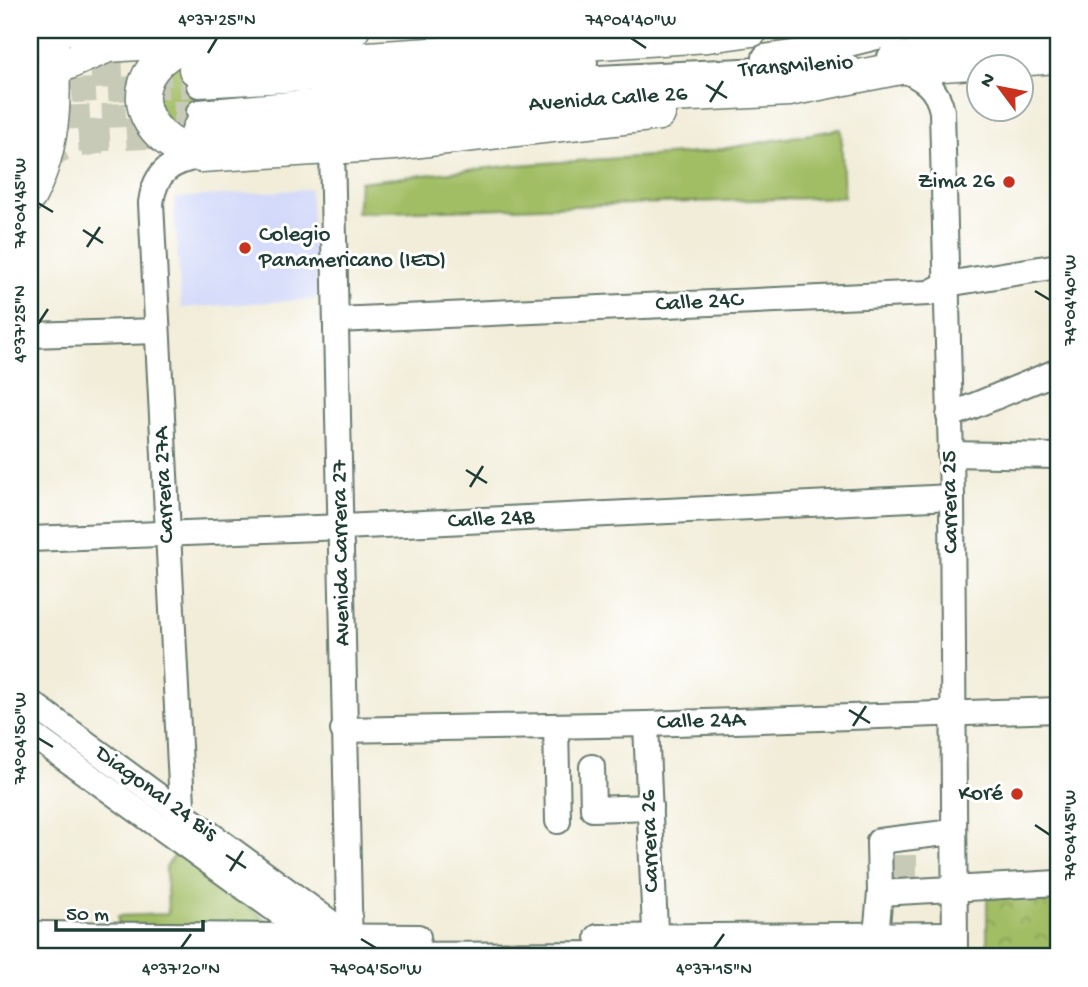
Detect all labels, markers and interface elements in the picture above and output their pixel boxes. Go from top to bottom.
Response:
text: 4°37'25"N [178,11,256,32]
text: 74°04'40"W [585,11,676,32]
street label: TransMilenio [736,50,854,85]
north arrow [965,52,1036,122]
text: N [976,69,1002,92]
street label: Avenida Calle 26 [528,81,688,119]
text: 74°04'45"W [11,158,32,249]
place label: Zima 26 [918,169,995,196]
marker: Zima 26 [1001,174,1017,190]
place label: Colegio Panamericano (IED) [258,222,446,275]
marker: Colegio Panamericano (IED) [237,240,253,256]
text: 74°04'40"W [1061,255,1082,346]
text: 4°37'25"N [11,285,32,363]
street label: Calle 24C [655,287,745,319]
street label: Carrera 27A [148,425,182,544]
street label: Carrera 25 [937,450,965,554]
street label: Avenida Carrera 27 [327,459,357,646]
street label: Calle 24B [447,504,536,536]
text: 74°04'50"W [11,692,32,785]
street label: Calle 24A [656,707,747,737]
street label: Diagonal 24 Bis [88,739,223,848]
place label: Koré [958,781,1004,808]
marker: Koré [1009,786,1025,802]
street label: Carrera 26 [636,789,666,893]
text: 74°04'45"W [1061,790,1082,881]
scale bar [56,889,203,933]
text: 50 m [66,904,109,929]
text: 4°37'20"N [142,960,220,981]
text: 74°04'50"W [329,960,422,981]
text: 4°37'15"N [676,960,752,981]

